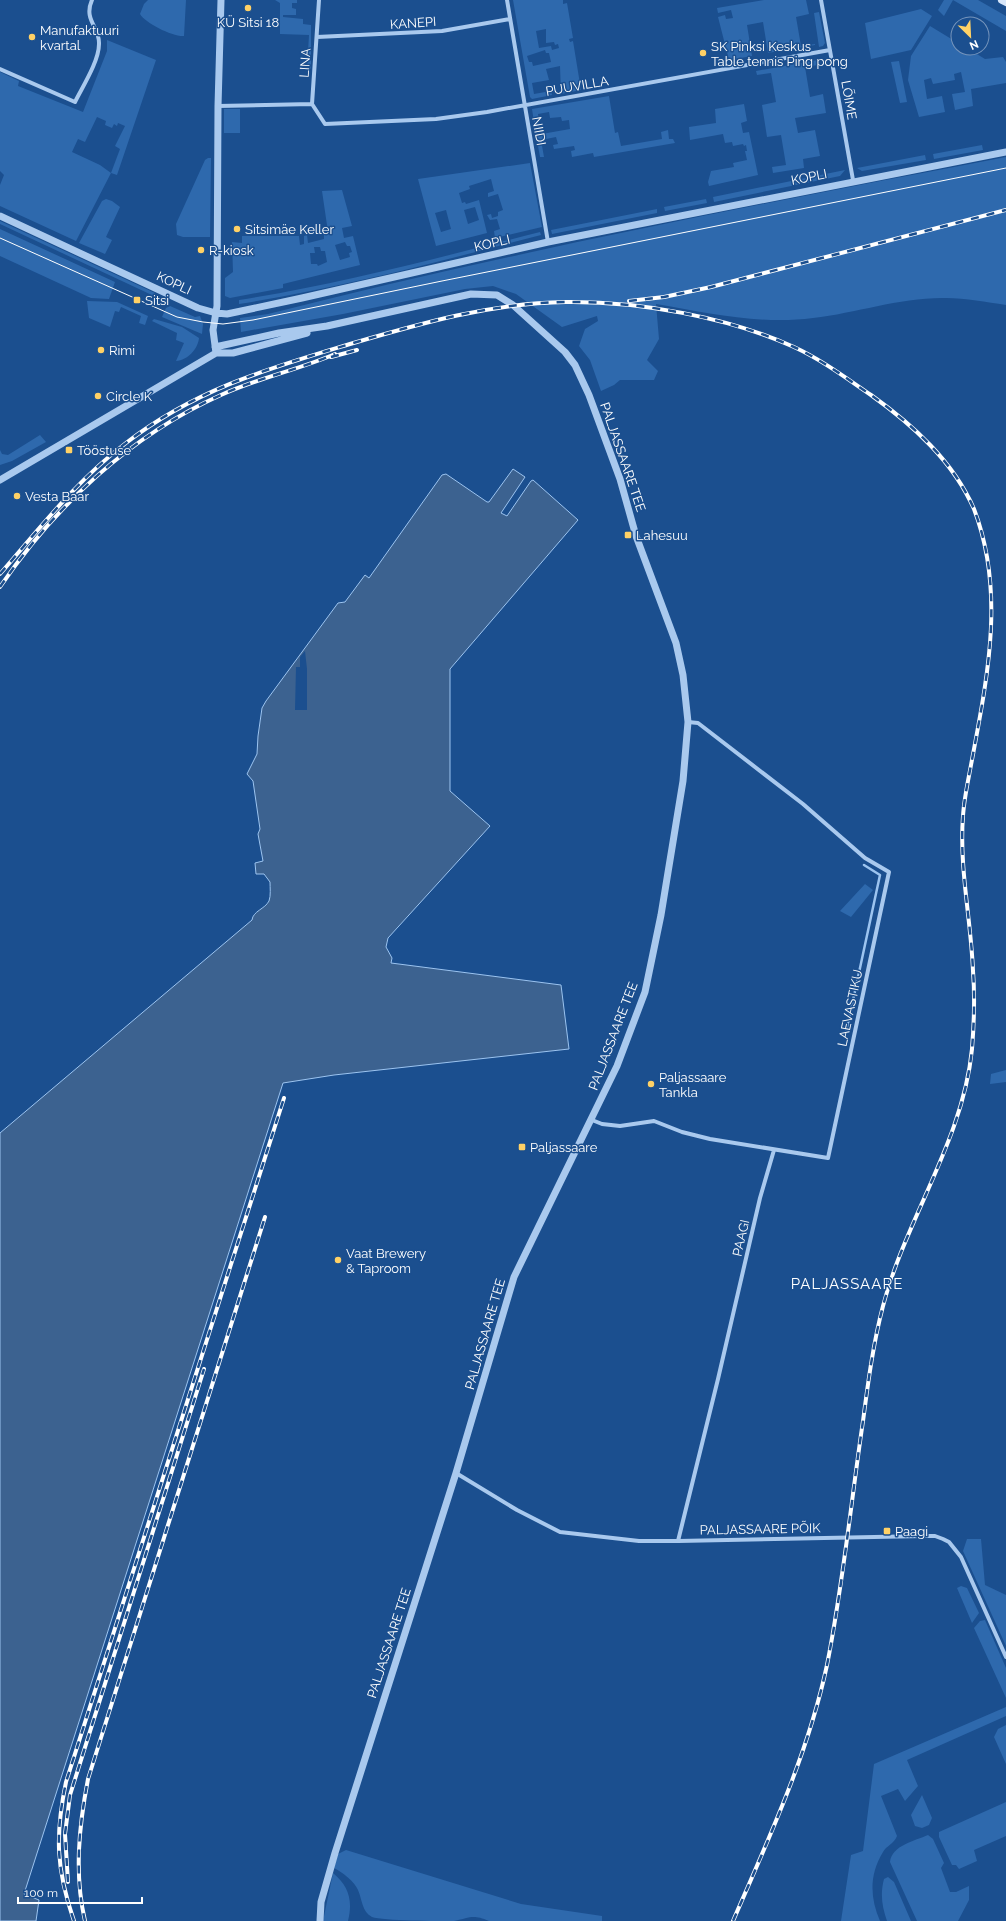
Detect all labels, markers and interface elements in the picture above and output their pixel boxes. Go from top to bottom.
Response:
marker: KÜ Sitsi 18 [243,3,253,13]
place label: KÜ Sitsi 18 [217,14,279,30]
street label: KANEPI [389,14,437,32]
north arrow [950,16,990,56]
place label: Manufaktuuri kvartal [40,23,119,53]
marker: Manufaktuuri kvartal [27,32,37,42]
text: N [967,37,980,52]
place label: SK Pinksi Keskus Table tennis Ping pong [711,39,848,69]
street label: LINA [296,47,314,78]
marker: SK Pinksi Keskus Table tennis Ping pong [698,48,708,58]
street label: PUUVILLA [544,73,610,99]
street label: LÕIME [838,79,860,121]
street label: NIIDI [529,115,549,147]
street label: KOPLI [790,166,828,188]
place label: Sitsimäe Keller [245,222,334,237]
marker: Sitsimäe Keller [232,224,242,234]
street label: KOPLI [473,232,511,254]
place label: R-kiosk [209,243,254,258]
marker: R-kiosk [196,245,206,255]
street label: KOPLI [154,268,194,298]
place label: Sitsi [145,293,169,308]
marker: Sitsi [132,295,142,305]
place label: Rimi [109,343,135,358]
marker: Rimi [96,345,106,355]
place label: Circle K [106,389,153,404]
marker: Circle K [93,391,103,401]
street label: PALJASSAARE TEE [597,400,649,514]
place label: Tööstuse [77,443,132,458]
marker: Tööstuse [64,445,74,455]
place label: Vesta Baar [25,489,89,504]
marker: Vesta Baar [12,491,22,501]
place label: Lahesuu [636,528,688,543]
marker: Lahesuu [623,530,633,540]
street label: LAEVASTIKU [835,968,865,1048]
street label: PALJASSAARE TEE [585,980,641,1092]
place label: Paljassaare Tankla [659,1070,727,1100]
marker: Paljassaare Tankla [646,1079,656,1089]
place label: Paljassaare [530,1140,598,1155]
marker: Paljassaare [517,1142,527,1152]
street label: PAAGI [730,1218,752,1258]
place label: Vaat Brewery & Taproom [346,1246,426,1276]
marker: Vaat Brewery & Taproom [333,1255,343,1265]
district label: PALJASSAARE [791,1275,903,1293]
street label: PALJASSAARE TEE [462,1277,508,1391]
street label: PALJASSAARE PÕIK [699,1520,821,1538]
place label: Paagi [895,1524,928,1539]
marker: Paagi [882,1526,892,1536]
street label: PALJASSAARE TEE [364,1586,414,1700]
scale bar [18,1879,142,1905]
text: 100 m [24,1886,58,1900]

